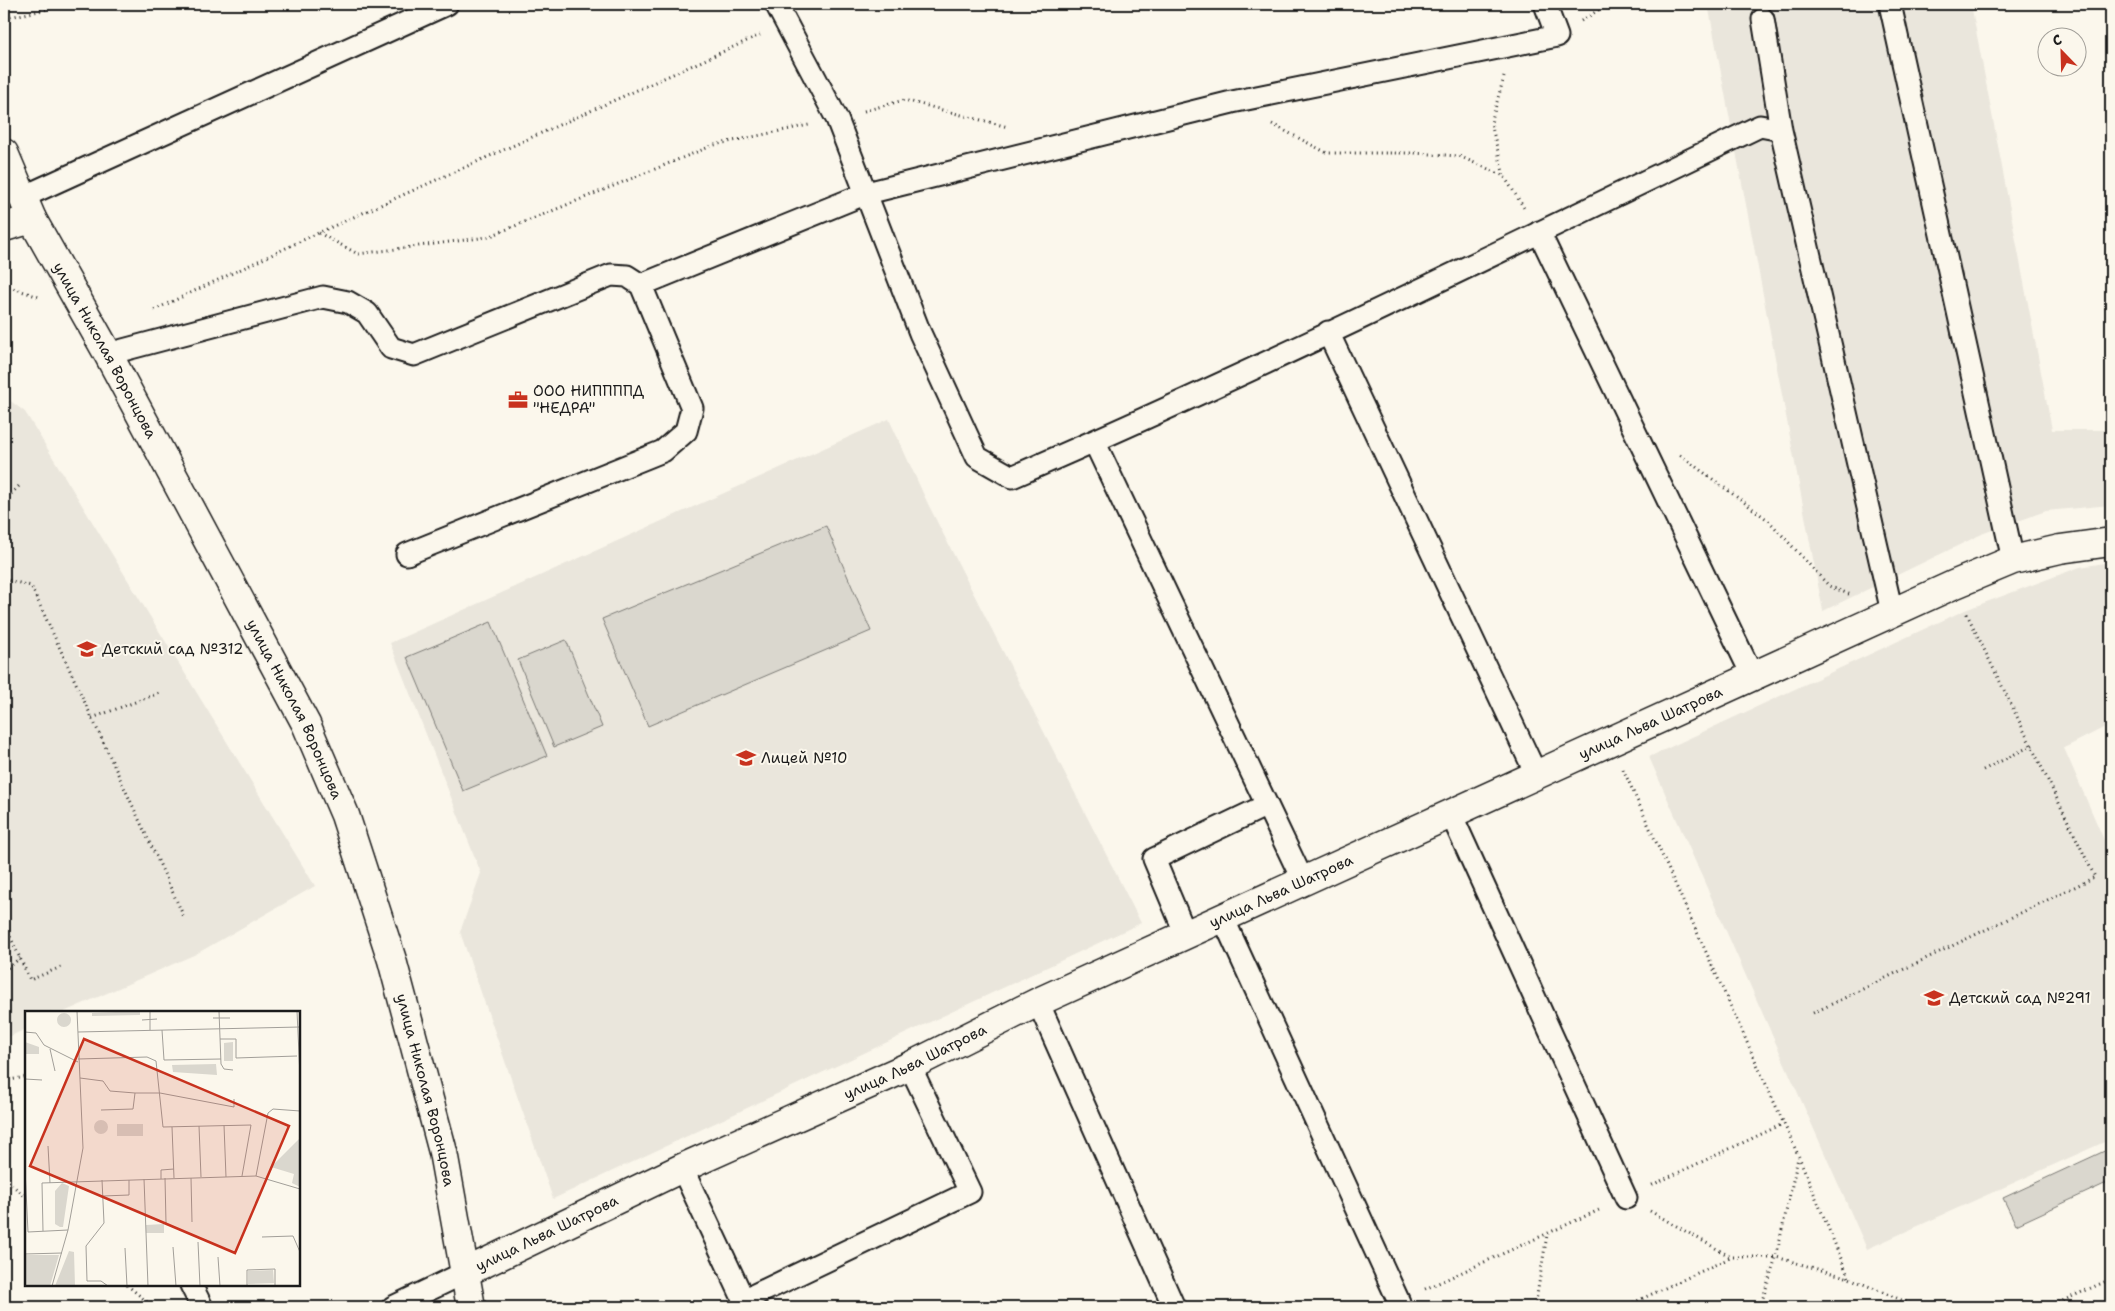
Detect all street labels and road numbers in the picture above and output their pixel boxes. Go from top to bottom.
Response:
street label: улица Николая Воронцова [48,259,162,443]
street label: улица Николая Воронцова [242,616,347,803]
street label: улица Льва Шатрова [1575,681,1726,764]
street label: улица Льва Шатрова [1206,850,1357,933]
street label: улица Николая Воронцова [391,991,459,1189]
street label: улица Льва Шатрова [841,1019,990,1104]
street label: улица Льва Шатрова [472,1190,622,1276]

